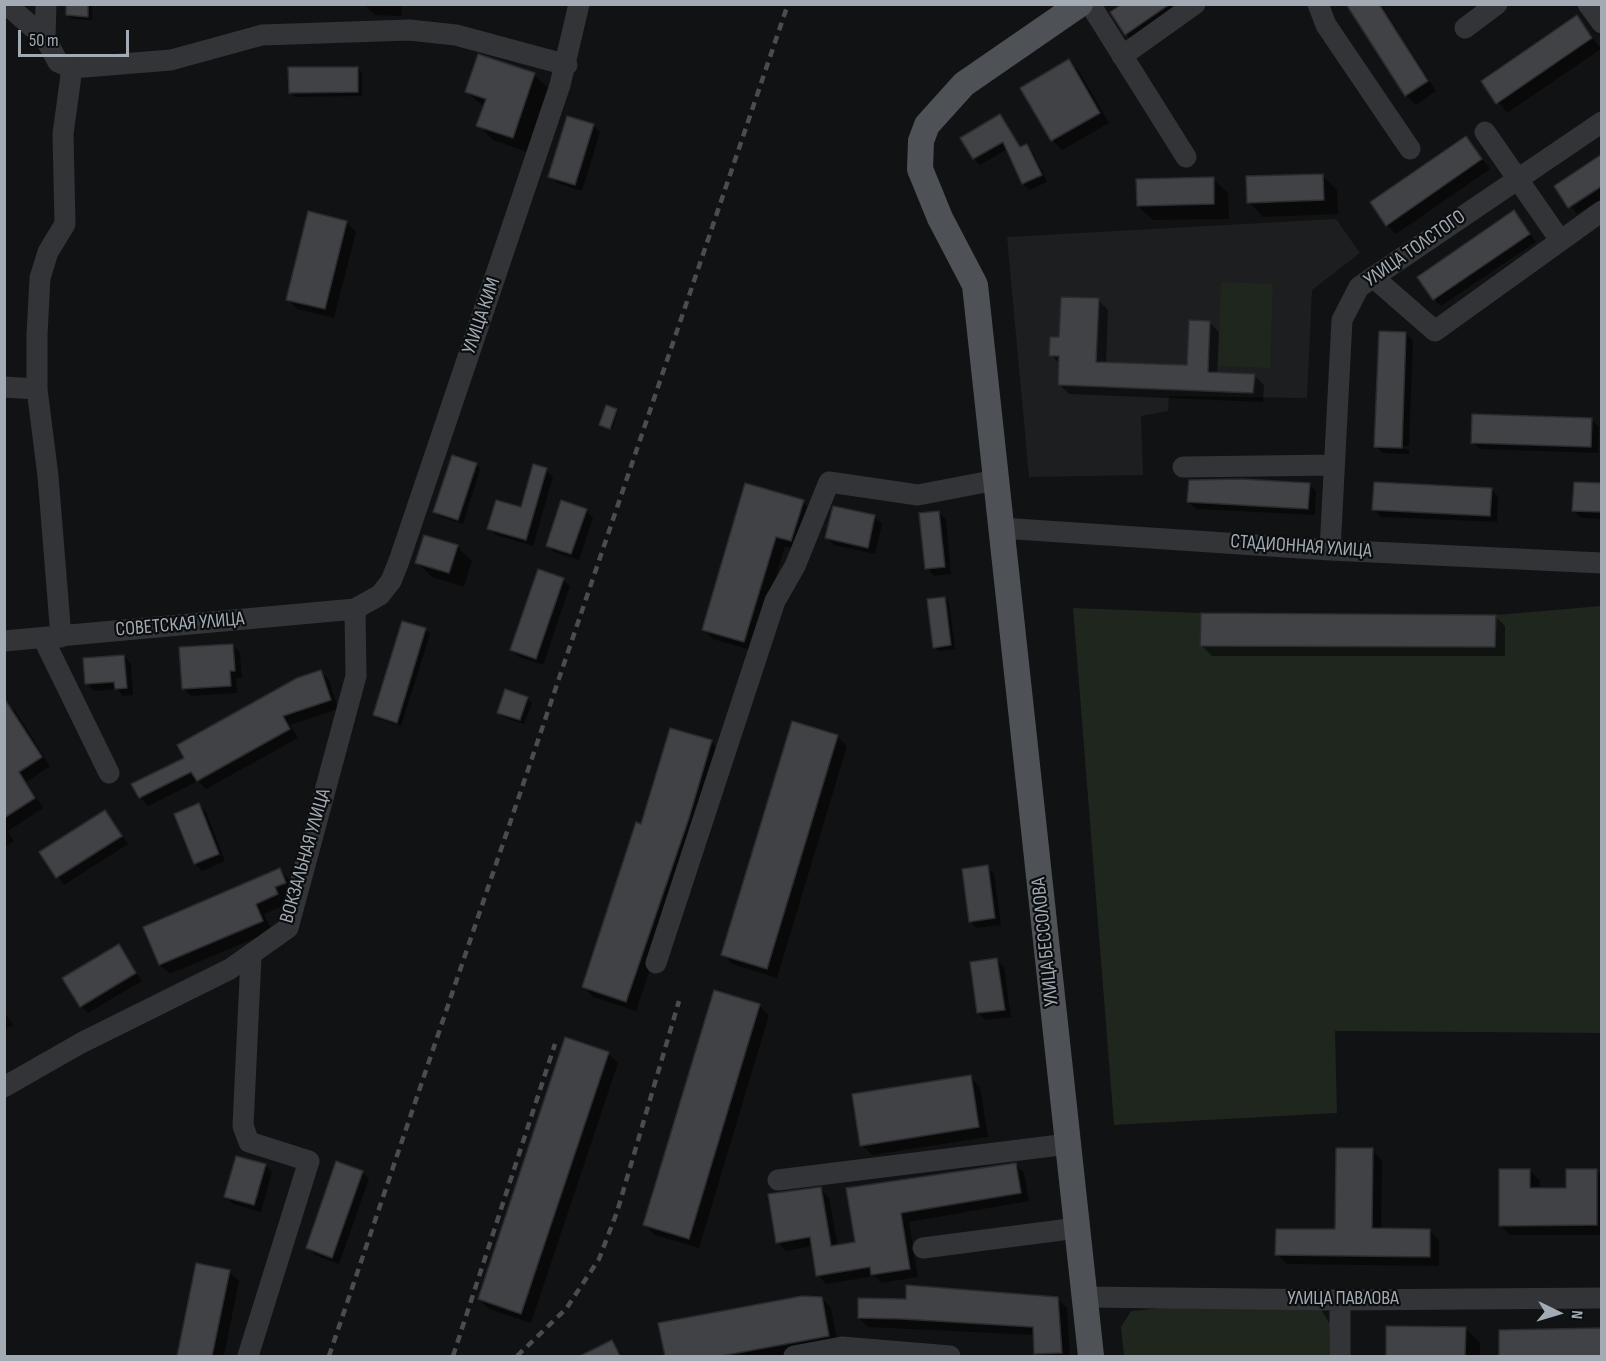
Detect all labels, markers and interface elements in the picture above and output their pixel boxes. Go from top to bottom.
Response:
scale bar [21,18,132,56]
text: 50 m [29,30,59,51]
street label: УЛИЦА ТОЛСТОГО [1360,205,1470,293]
street label: УЛИЦА КИМ [458,275,506,357]
street label: СТАДИОННАЯ УЛИЦА [1230,530,1372,564]
street label: СОВЕТСКАЯ УЛИЦА [115,607,245,643]
street label: ВОКЗАЛЬНАЯ УЛИЦА [275,786,337,926]
street label: УЛИЦА БЕССОЛОВА [1027,876,1065,1008]
north arrow [1528,1283,1588,1343]
street label: УЛИЦА ПАВЛОВА [1287,1287,1399,1311]
text: N [1567,1310,1586,1320]

